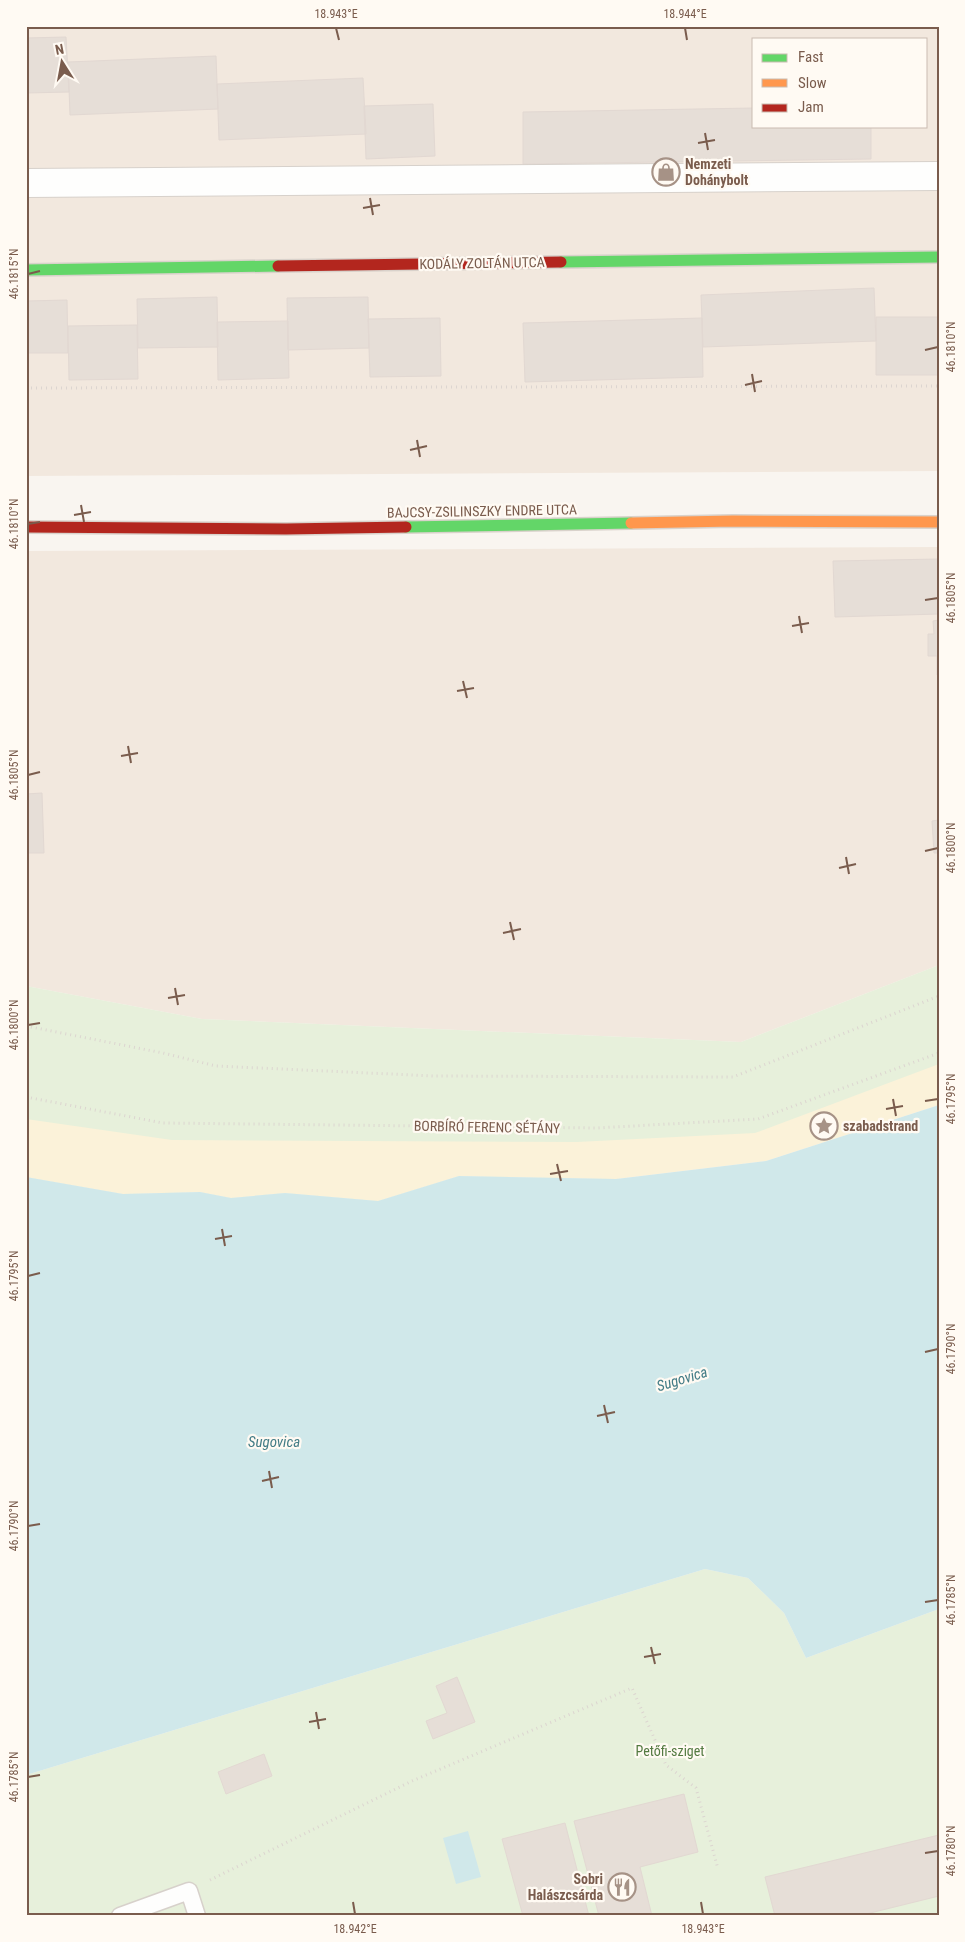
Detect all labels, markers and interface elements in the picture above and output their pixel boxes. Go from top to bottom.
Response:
text: 18.943°E [314,7,358,21]
text: 18.944°E [663,7,707,21]
north arrow [38,38,88,88]
legend [752,38,928,128]
text: N [54,41,65,58]
text: Fast [798,48,823,66]
text: Slow [798,74,827,92]
text: Jam [798,98,824,116]
place label: Nemzeti Dohánybolt [685,156,748,188]
shop icon: Nemzeti Dohánybolt [651,157,681,187]
text: 46.1815°N [7,249,21,299]
street label: KODÁLY ZOLTÁN UTCA [419,253,545,272]
text: 46.1810°N [944,322,958,372]
text: 46.1810°N [7,499,21,549]
street label: BAJCSY-ZSILINSZKY ENDRE UTCA [387,501,577,521]
text: 46.1805°N [944,573,958,623]
text: 46.1805°N [7,750,21,800]
text: 46.1800°N [944,823,958,873]
text: 46.1800°N [7,1000,21,1050]
text: 46.1795°N [944,1074,958,1124]
place icon: szabadstrand [809,1111,839,1141]
street label: BORBÍRÓ FERENC SÉTÁNY [414,1117,561,1136]
place label: szabadstrand [843,1118,918,1134]
text: 46.1795°N [7,1251,21,1301]
text: 46.1790°N [944,1324,958,1374]
water label: Sugovica [654,1363,710,1395]
water label: Sugovica [248,1433,300,1451]
text: 46.1790°N [7,1501,21,1551]
text: 46.1785°N [944,1575,958,1625]
park label: Petőfi-sziget [636,1743,704,1759]
text: 46.1785°N [7,1752,21,1802]
text: 46.1780°N [944,1826,958,1876]
place label: Sobri Halászcsárda [528,1871,603,1903]
restaurant icon: Sobri Halászcsárda [607,1872,637,1902]
text: 18.942°E [333,1922,377,1936]
text: 18.943°E [681,1922,725,1936]

